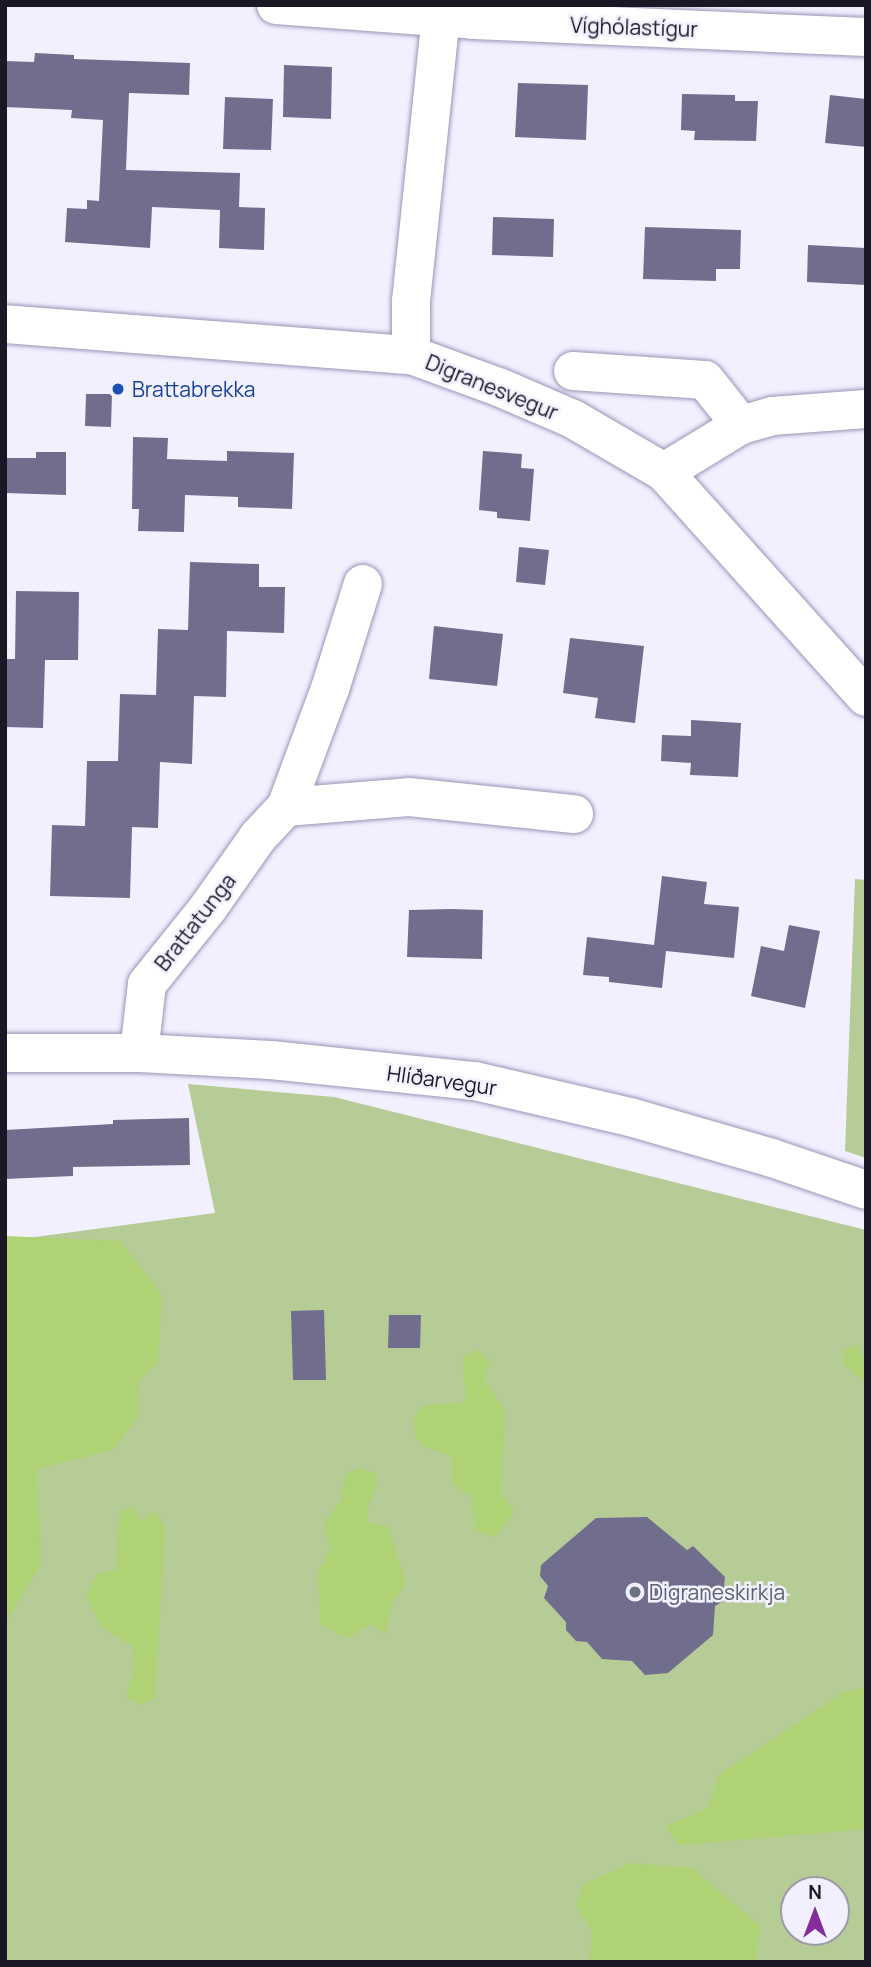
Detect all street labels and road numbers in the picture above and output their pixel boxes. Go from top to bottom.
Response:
street label: Víghólastígur [570,12,698,42]
street label: Digranesvegur [422,349,562,425]
street label: Brattatunga [149,868,241,976]
street label: Hlíðarvegur [385,1060,499,1100]

